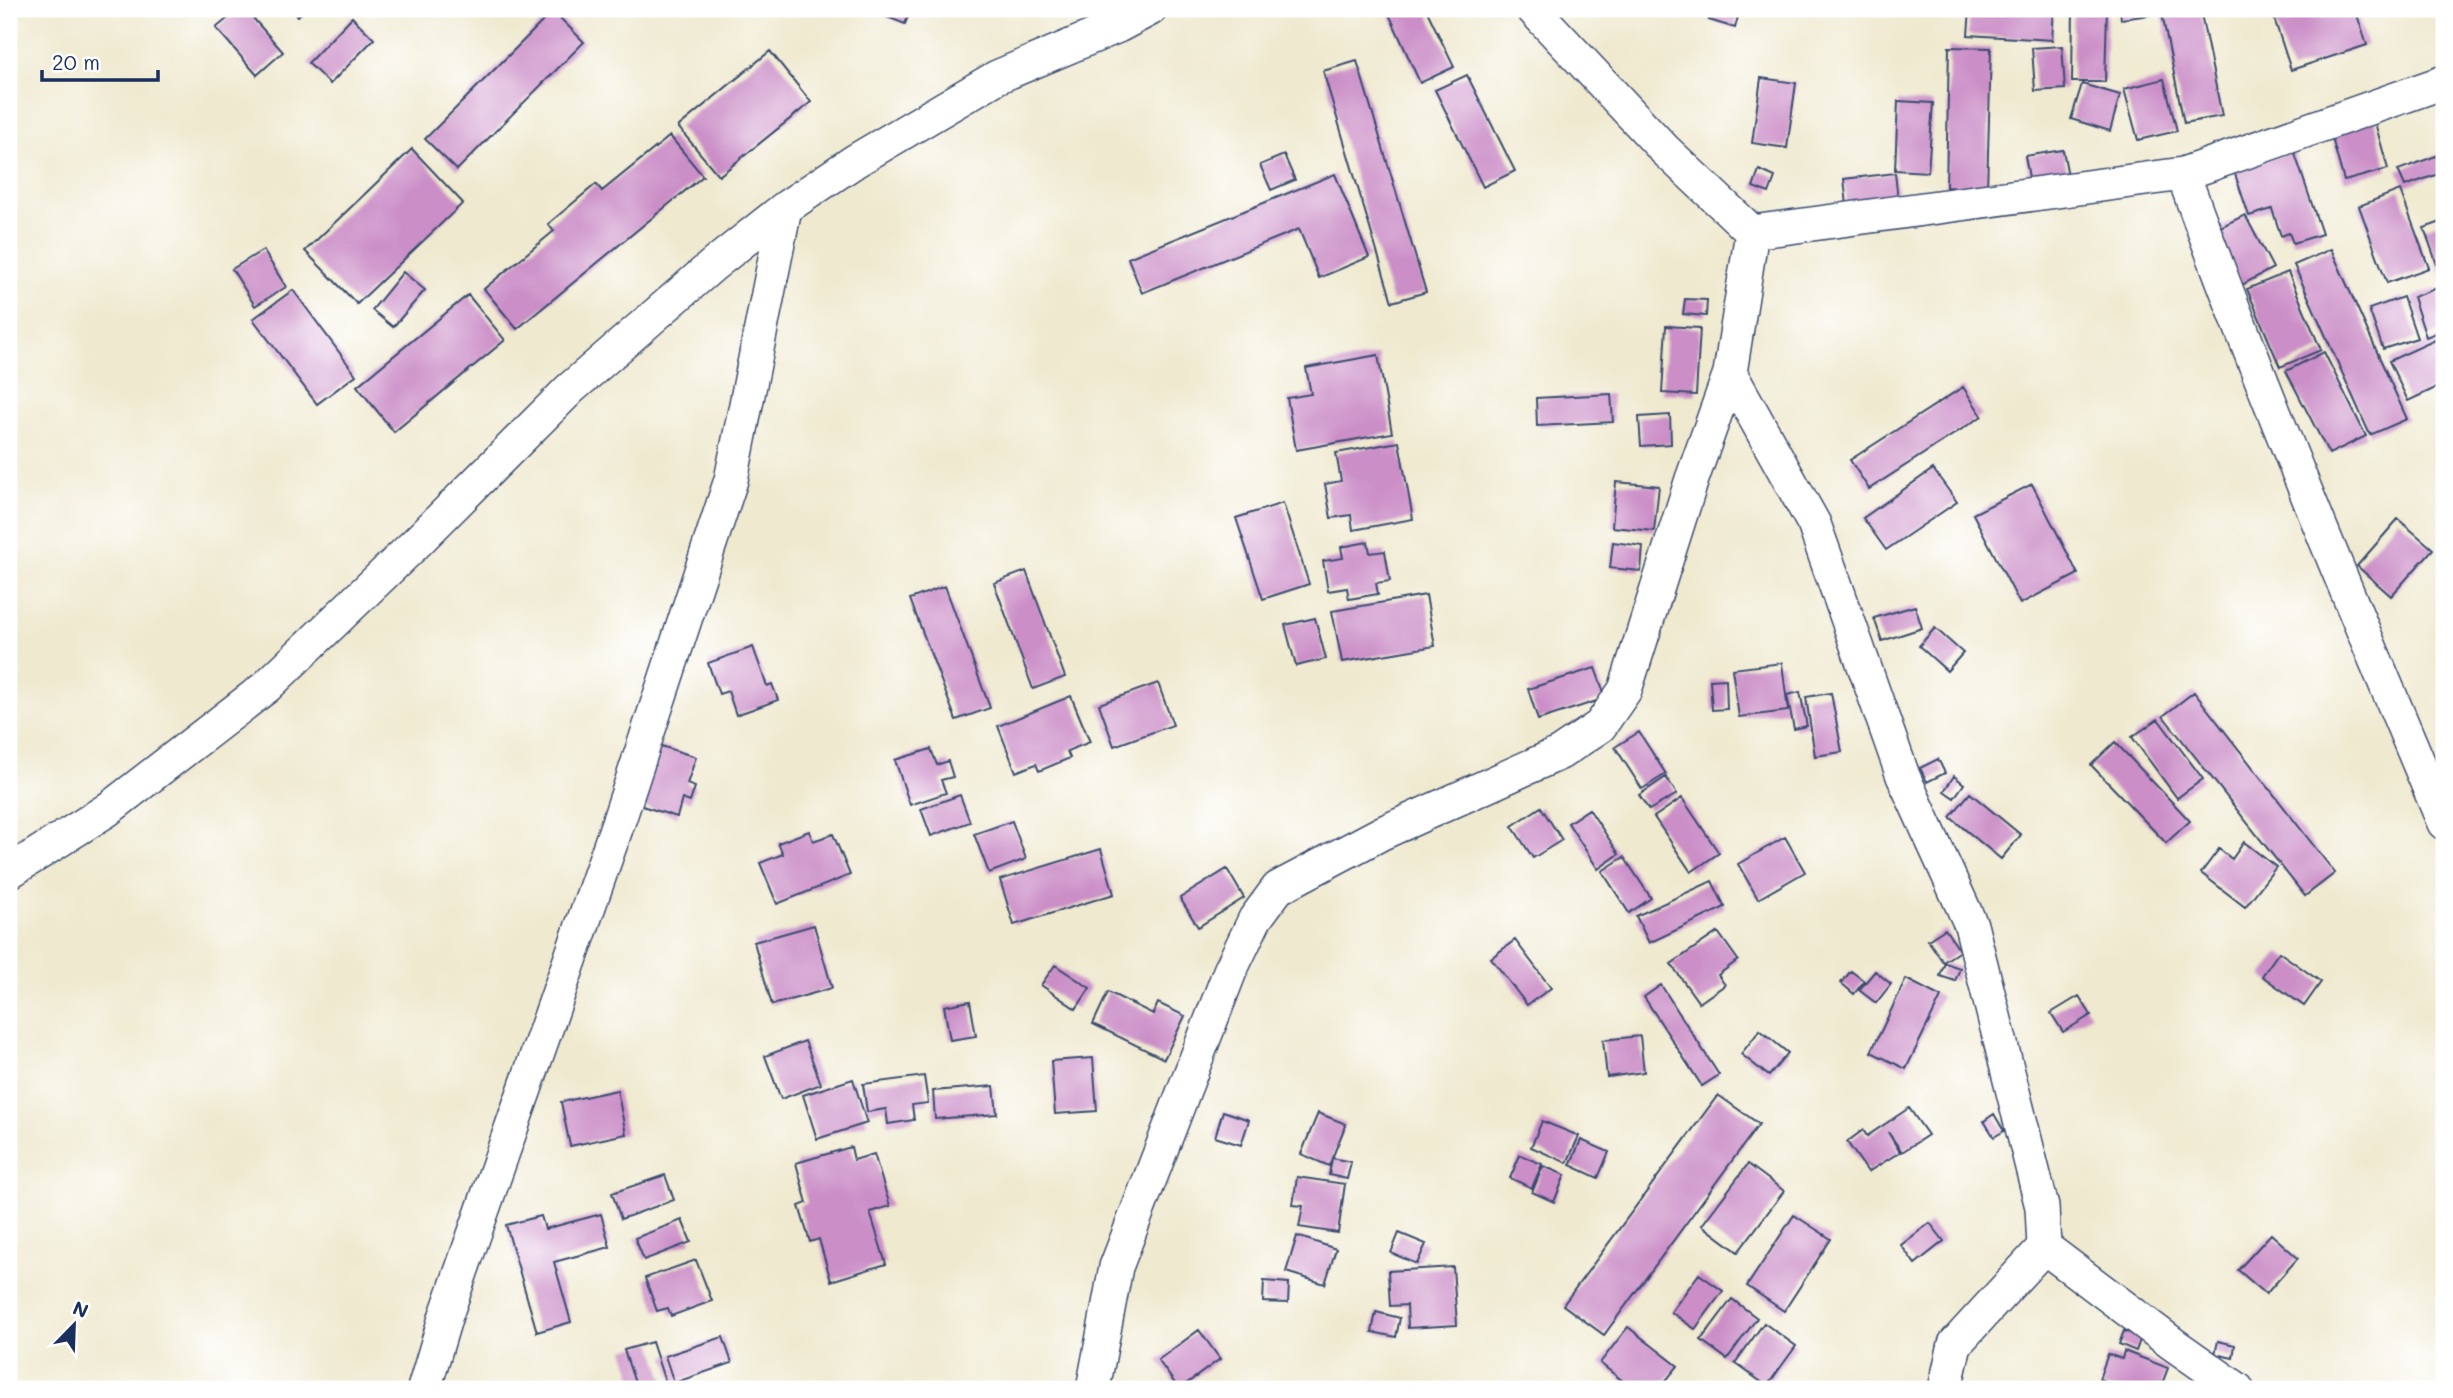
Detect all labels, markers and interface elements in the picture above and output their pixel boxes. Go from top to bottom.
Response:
scale bar [42,38,158,82]
text: 20 m [52,48,100,75]
north arrow [38,1290,108,1360]
text: N [69,1295,92,1323]

